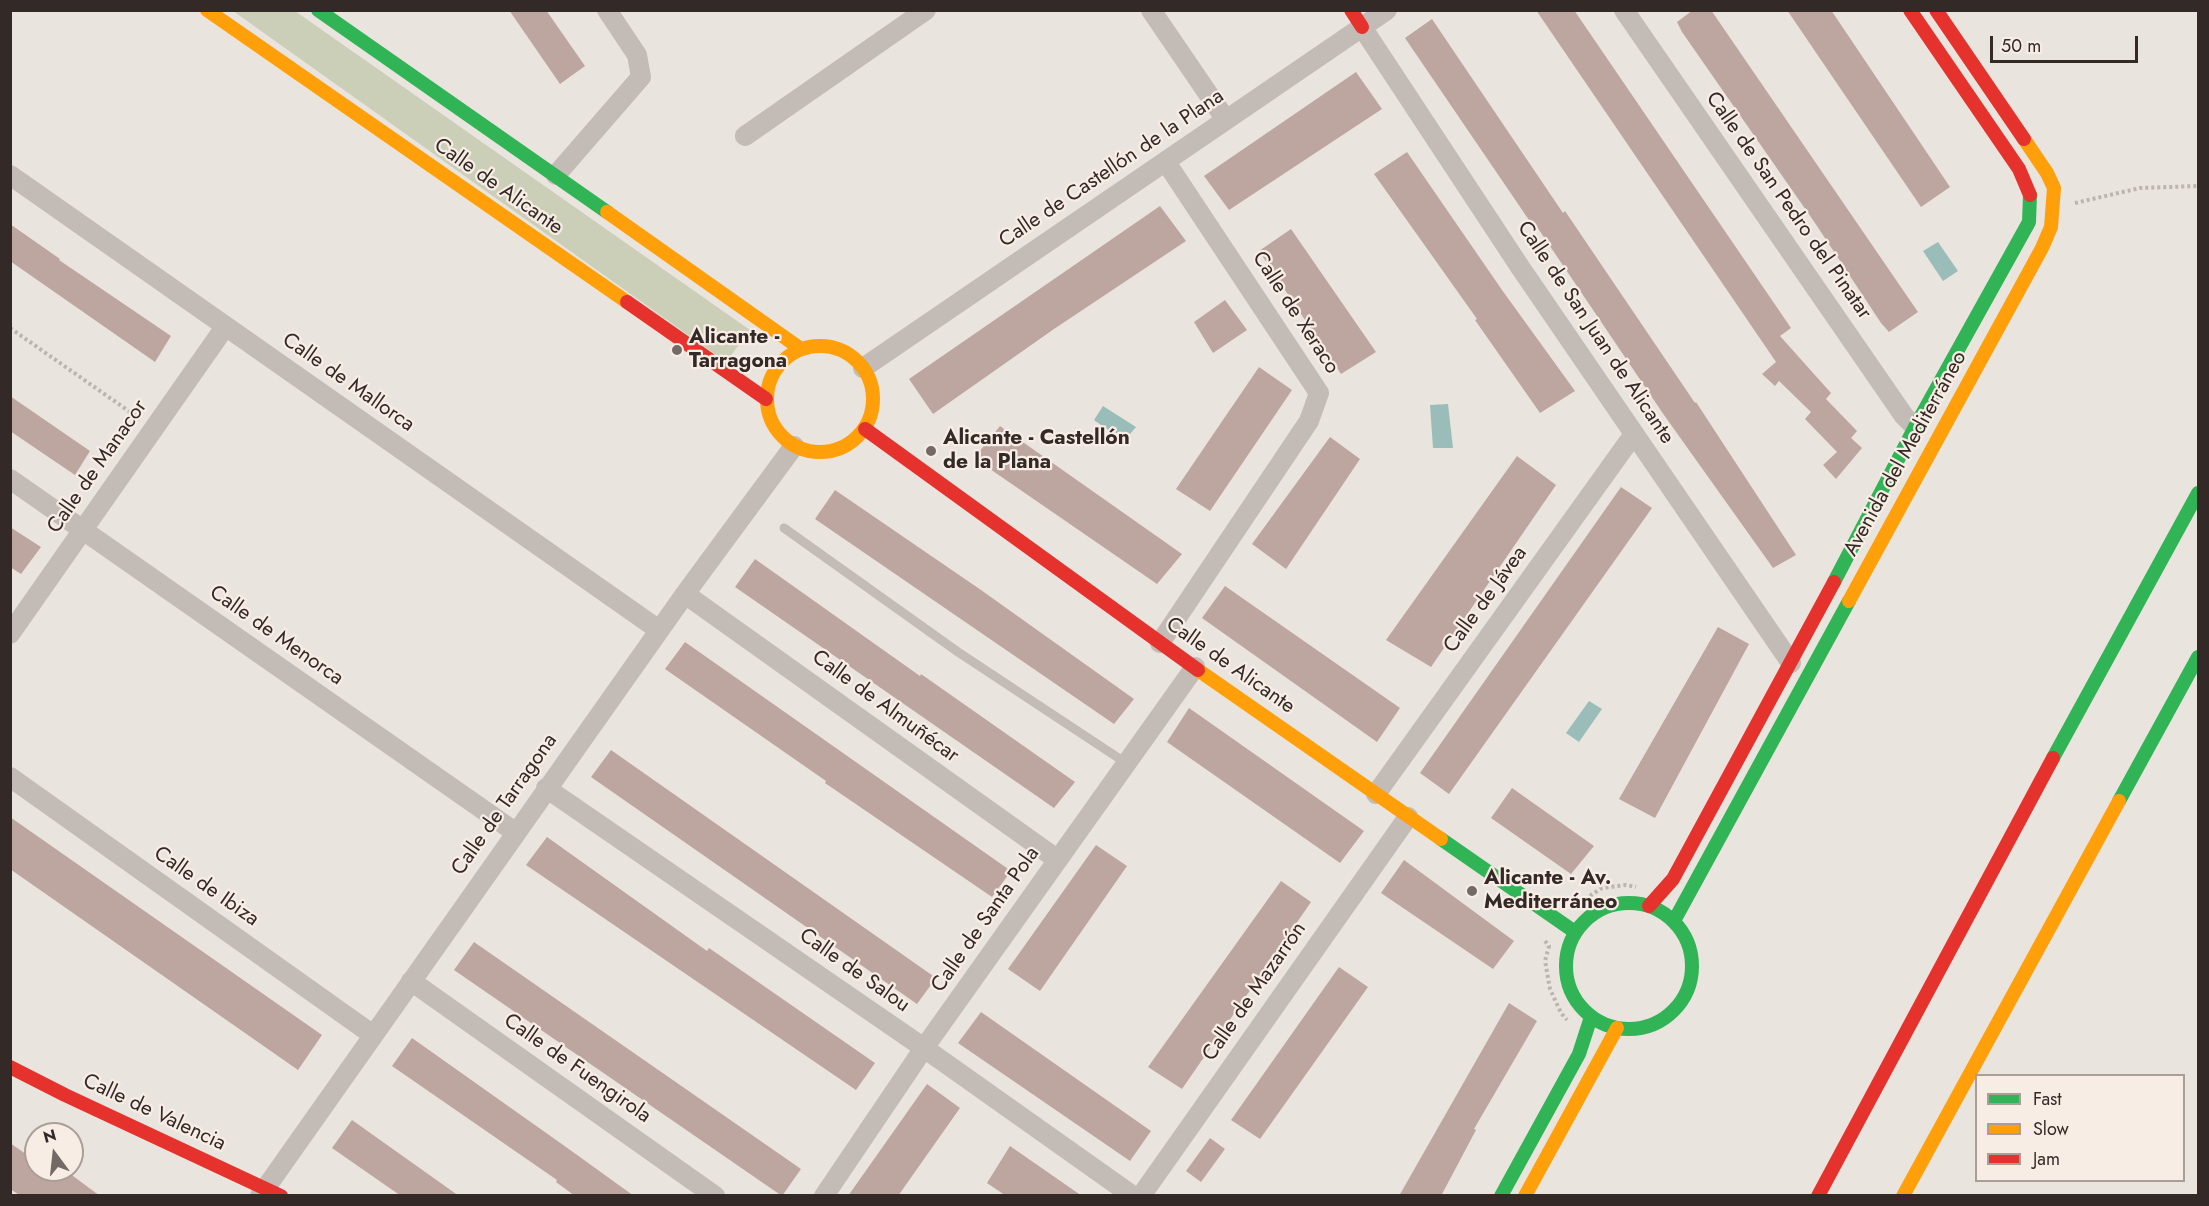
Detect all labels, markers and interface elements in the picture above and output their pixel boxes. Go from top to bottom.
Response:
scale bar [1993,24,2142,62]
text: 50 m [2001,33,2041,59]
street label: Calle de Castellón de la Plana [995,84,1229,254]
street label: Calle de San Pedro del Pinatar [1700,87,1876,325]
street label: Calle de Alicante [429,133,567,241]
street label: Calle de San Juan de Alicante [1511,217,1679,449]
street label: Calle de Xeraco [1246,247,1344,379]
place label: Alicante - Tarragona [689,325,787,375]
street label: Calle de Mallorca [277,328,419,438]
marker: Alicante - Tarragona [670,343,684,357]
street label: Avenida del Mediterráneo [1839,347,1973,561]
street label: Calle de Manacor [43,395,153,539]
place label: Alicante - Castellón de la Plana [943,426,1130,476]
marker: Alicante - Castellón de la Plana [924,444,938,458]
street label: Calle de Jávea [1439,542,1533,658]
street label: Calle de Menorca [204,580,348,692]
street label: Calle de Alicante [1161,612,1299,720]
street label: Calle de Almuñécar [807,645,963,769]
street label: Calle de Tarragona [447,729,563,881]
street label: Calle de Ibiza [149,841,263,933]
street label: Calle de Santa Pola [926,842,1046,998]
place label: Alicante - Av. Mediterráneo [1484,866,1617,916]
marker: Alicante - Av. Mediterráneo [1465,884,1479,898]
street label: Calle de Mazarrón [1198,918,1312,1066]
street label: Calle de Salou [794,924,914,1018]
street label: Calle de Fuengirola [499,1009,655,1129]
street label: Calle de Valencia [79,1069,229,1157]
legend [1975,1074,2185,1182]
text: Fast [2033,1086,2062,1112]
text: Slow [2033,1116,2069,1142]
north arrow [24,1122,84,1182]
text: N [41,1123,59,1149]
text: Jam [2033,1146,2060,1172]

